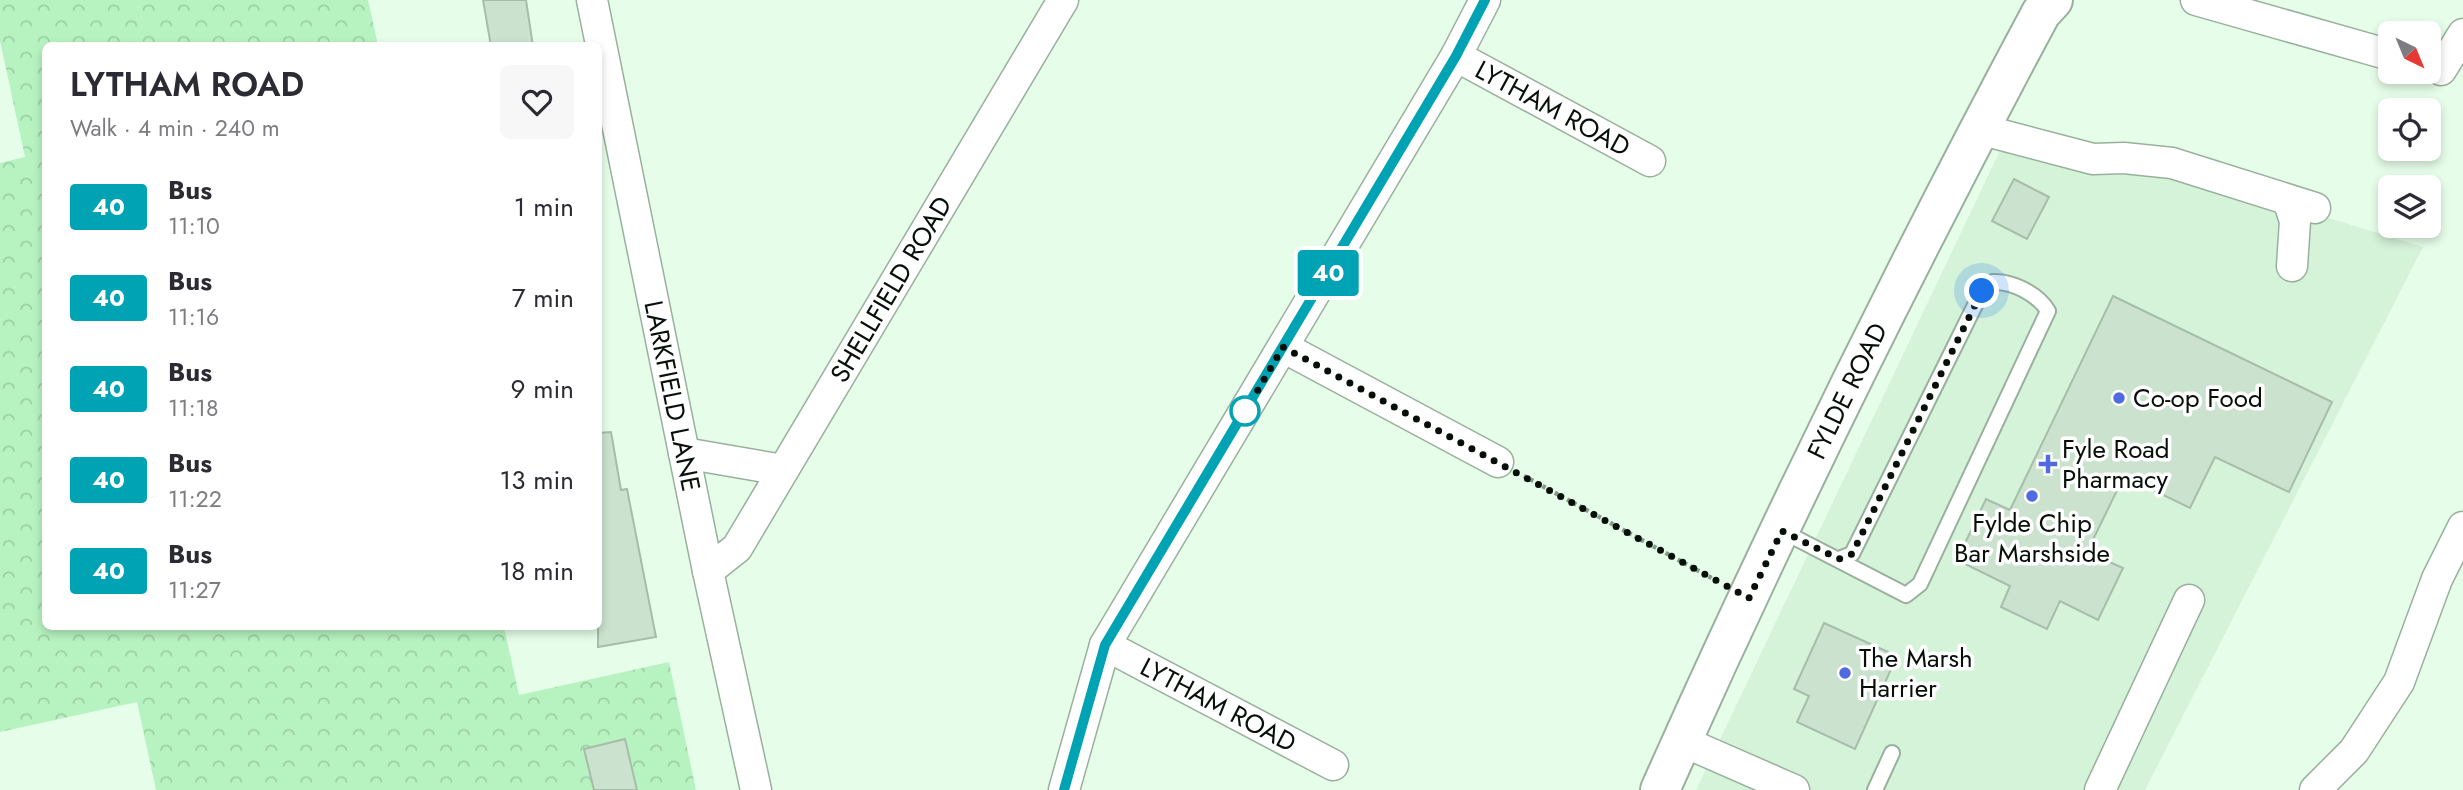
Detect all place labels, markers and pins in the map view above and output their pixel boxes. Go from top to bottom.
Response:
place label: Co-op Food [2133,379,2263,417]
marker: Co-op Food [2111,390,2127,406]
unlabelled marker [1230,396,1260,426]
place label: Fyle Road Pharmacy [2062,430,2170,498]
marker: Fyle Road Pharmacy [2040,456,2056,472]
marker: Fylde Chip Bar Marshside [2024,488,2040,504]
place label: Fylde Chip Bar Marshside [1954,504,2110,572]
place label: The Marsh Harrier [1859,639,1973,707]
marker: The Marsh Harrier [1837,665,1853,681]

